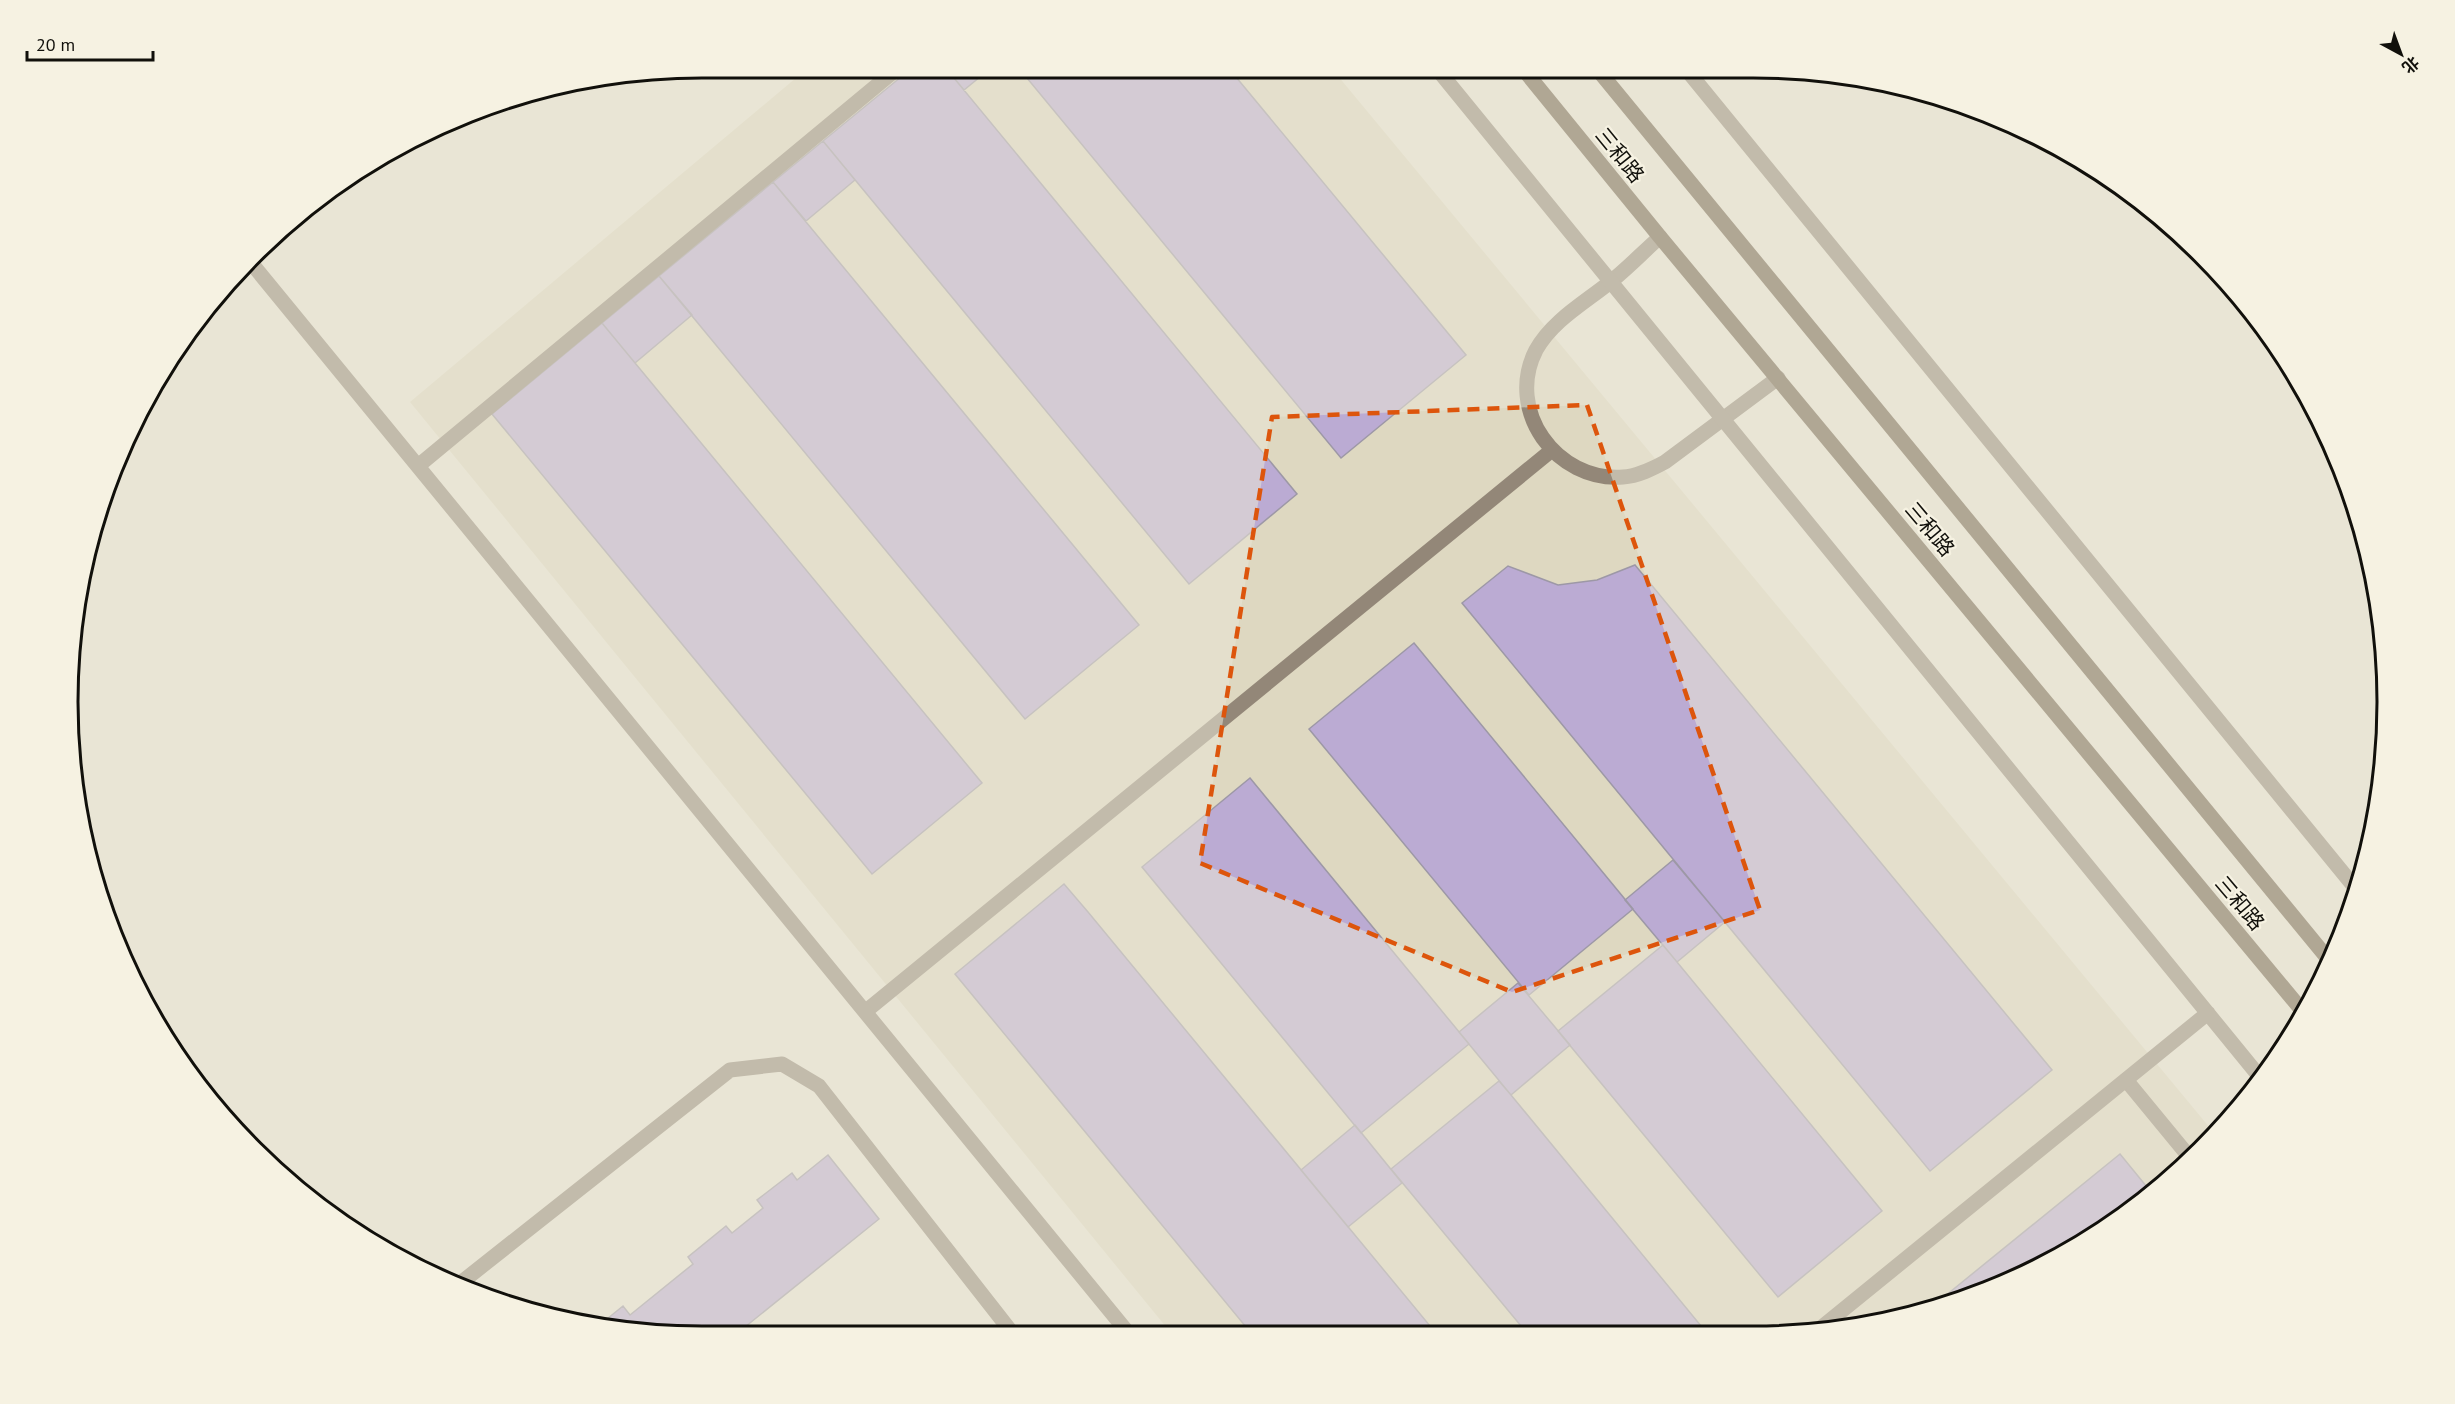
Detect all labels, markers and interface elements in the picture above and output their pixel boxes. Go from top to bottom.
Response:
scale bar [27,24,153,62]
north arrow [2371,24,2431,84]
text: 20 m [36,33,75,56]
text: 北 [2398,53,2423,78]
street label: 三和路 [1590,122,1650,188]
street label: 三和路 [1899,496,1961,562]
street label: 三和路 [2209,870,2271,936]

